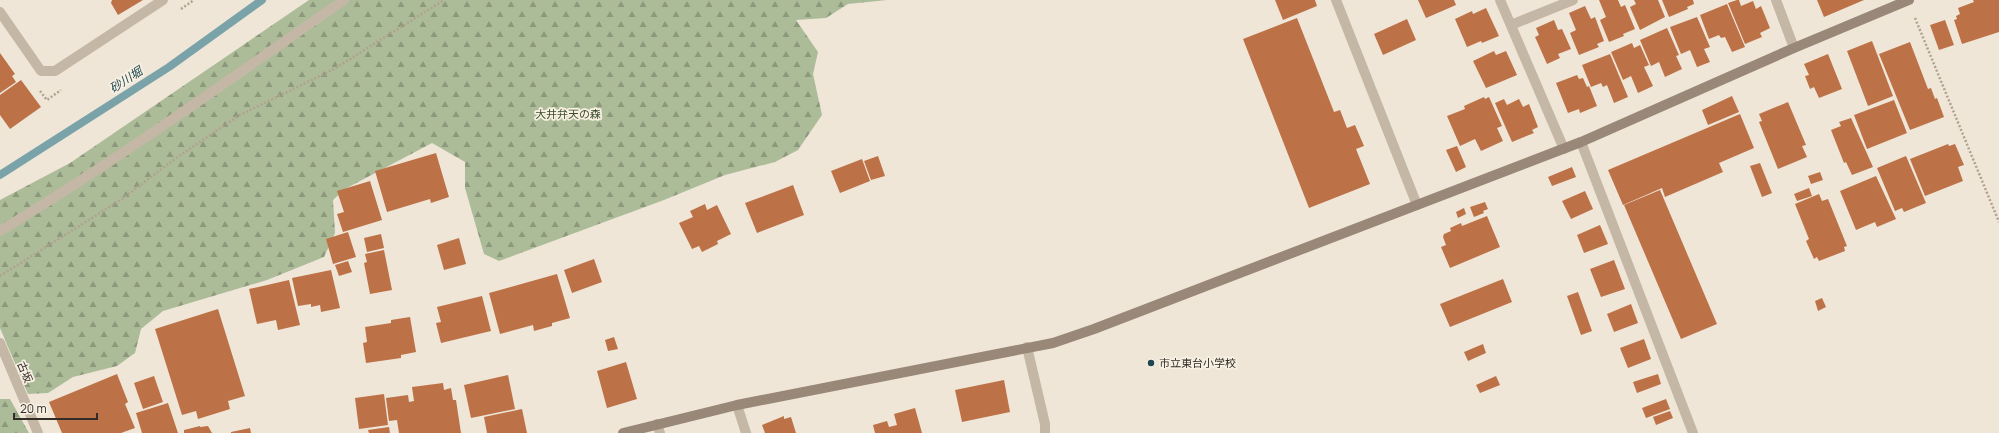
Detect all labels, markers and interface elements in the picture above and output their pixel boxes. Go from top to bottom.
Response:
water label: 砂川堀 [106,62,147,97]
park label: 大井弁天の森 [535,106,601,121]
place label: 市立東台小学校 [1159,355,1236,370]
marker: 市立東台小学校 [1146,358,1156,368]
street label: 古坂 [14,359,37,385]
scale bar [14,395,97,421]
text: 20 m [20,400,47,417]

